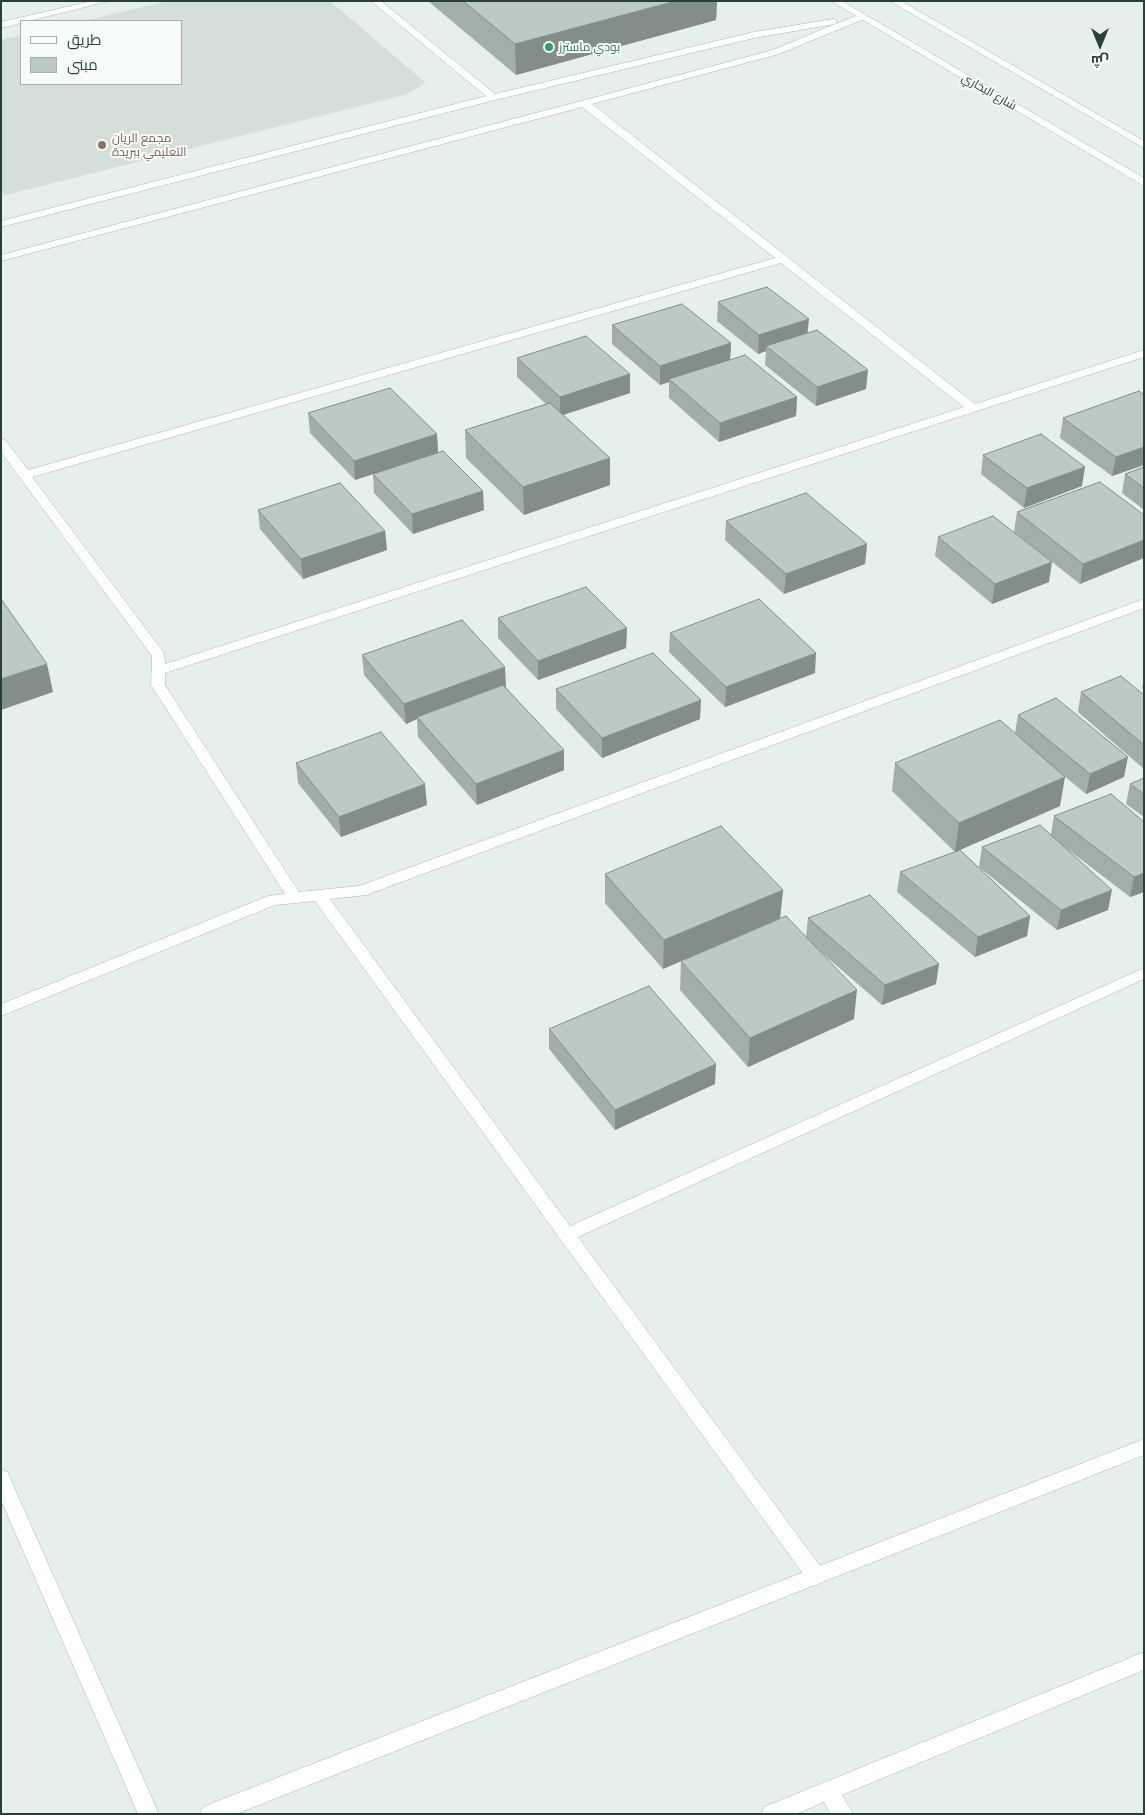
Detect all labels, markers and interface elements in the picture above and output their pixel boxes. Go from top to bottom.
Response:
legend [20,20,182,85]
north arrow [1075,20,1125,70]
text: طريق [67,31,101,49]
place label: بودي ماسترز [559,40,620,54]
marker: بودي ماسترز [543,41,555,53]
text: ش [1091,52,1109,69]
text: مبنى [67,56,98,74]
street label: شارع البخاري [959,71,1019,113]
place label: مجمع الريان التعليمي ببريدة [112,131,186,159]
marker: مجمع الريان التعليمي ببريدة [96,139,108,151]

